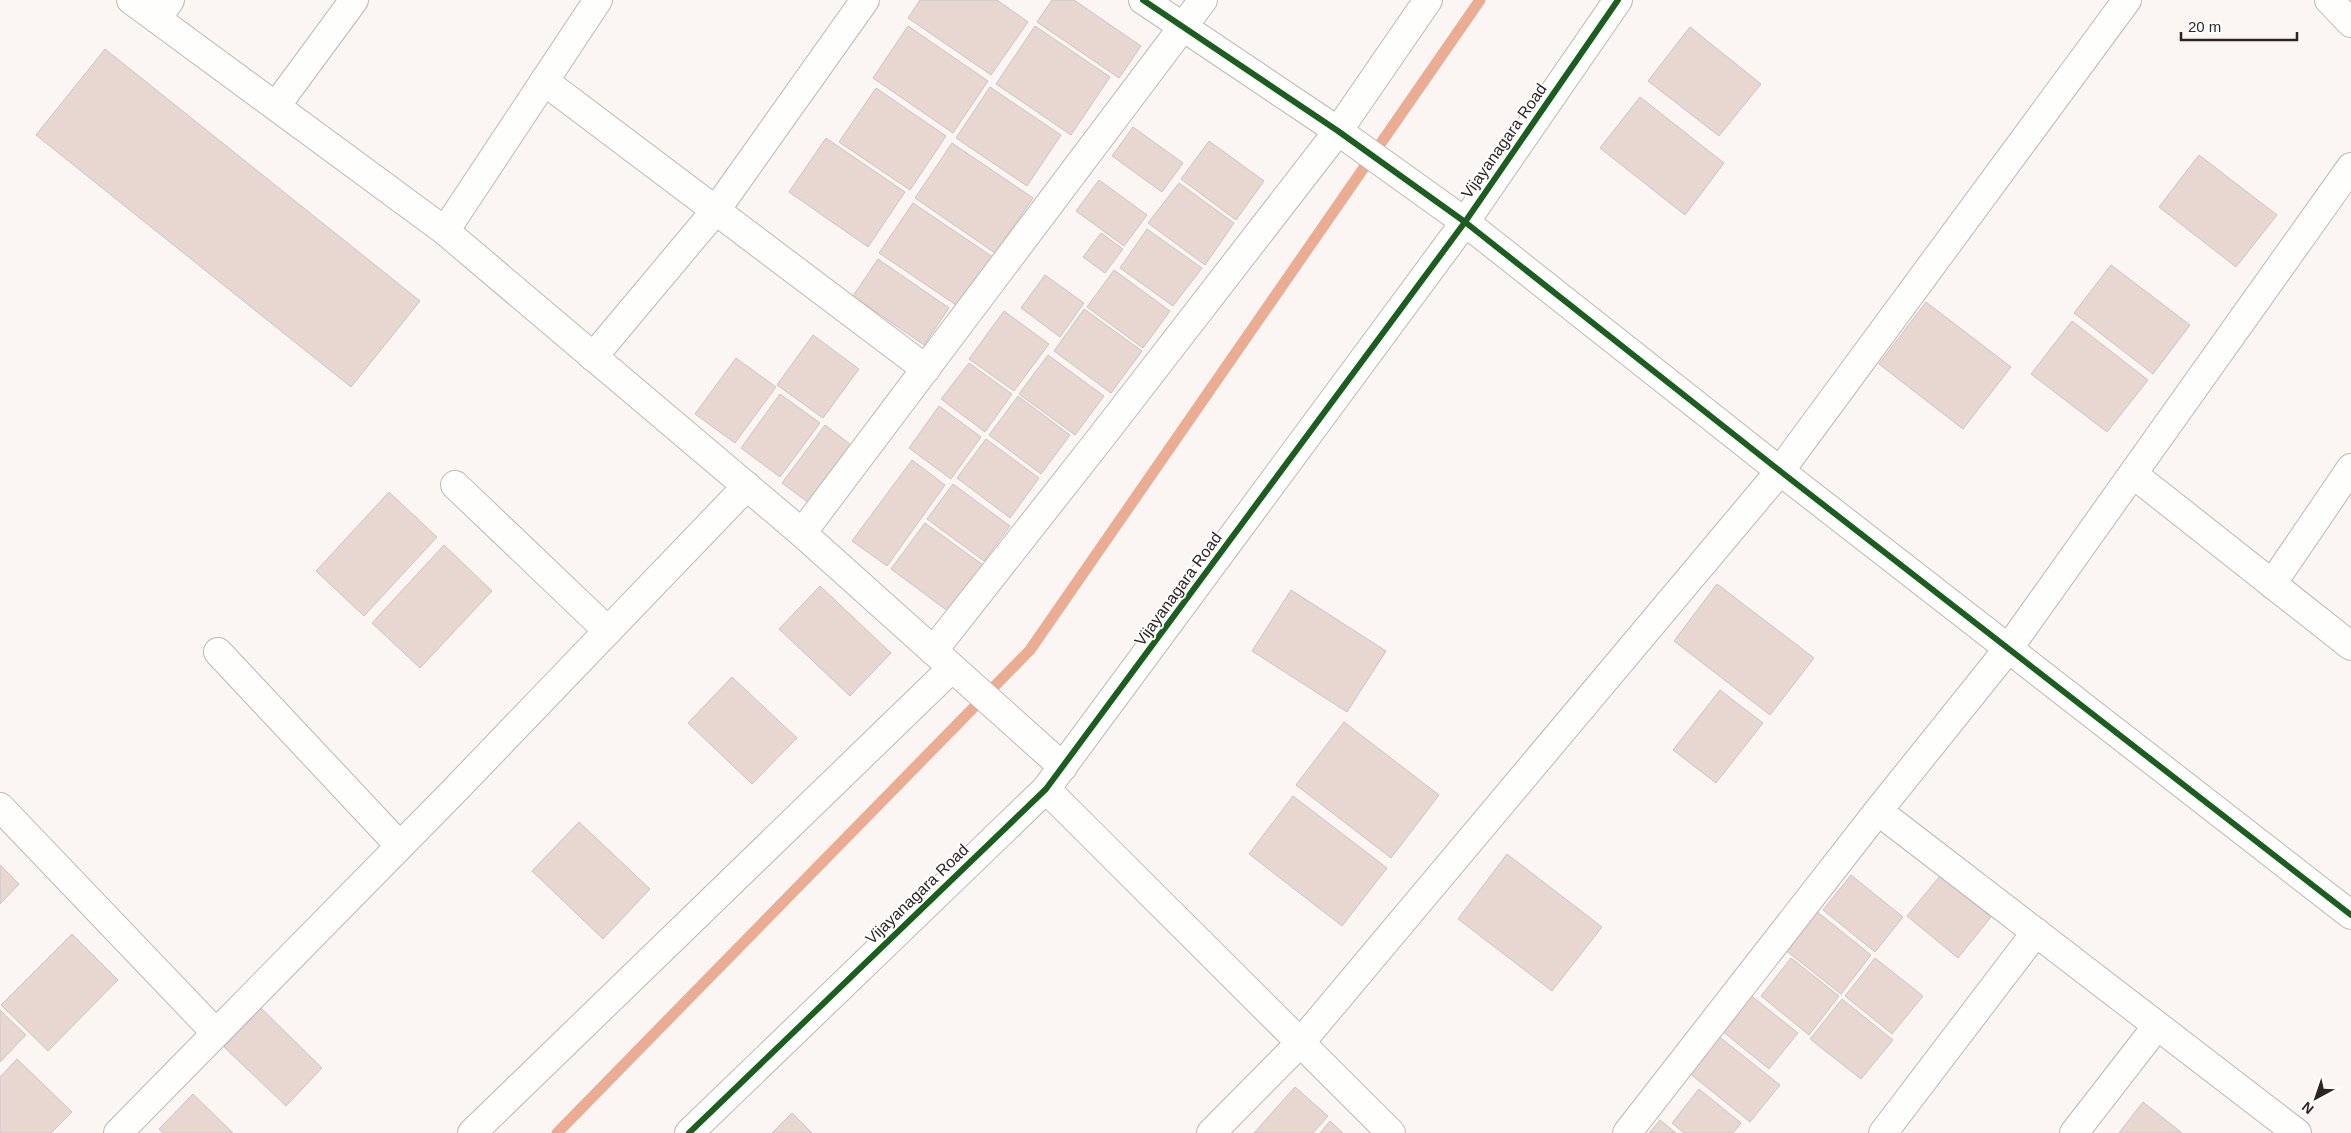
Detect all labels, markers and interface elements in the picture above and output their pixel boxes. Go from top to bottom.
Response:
scale bar [2181,10,2297,42]
text: 20 m [2188,18,2221,35]
street label: Vijayanagara Road [1458,80,1550,202]
street label: Vijayanagara Road [1131,529,1225,649]
street label: Vijayanagara Road [862,841,972,947]
north arrow [2291,1073,2341,1123]
text: N [2299,1099,2317,1117]

